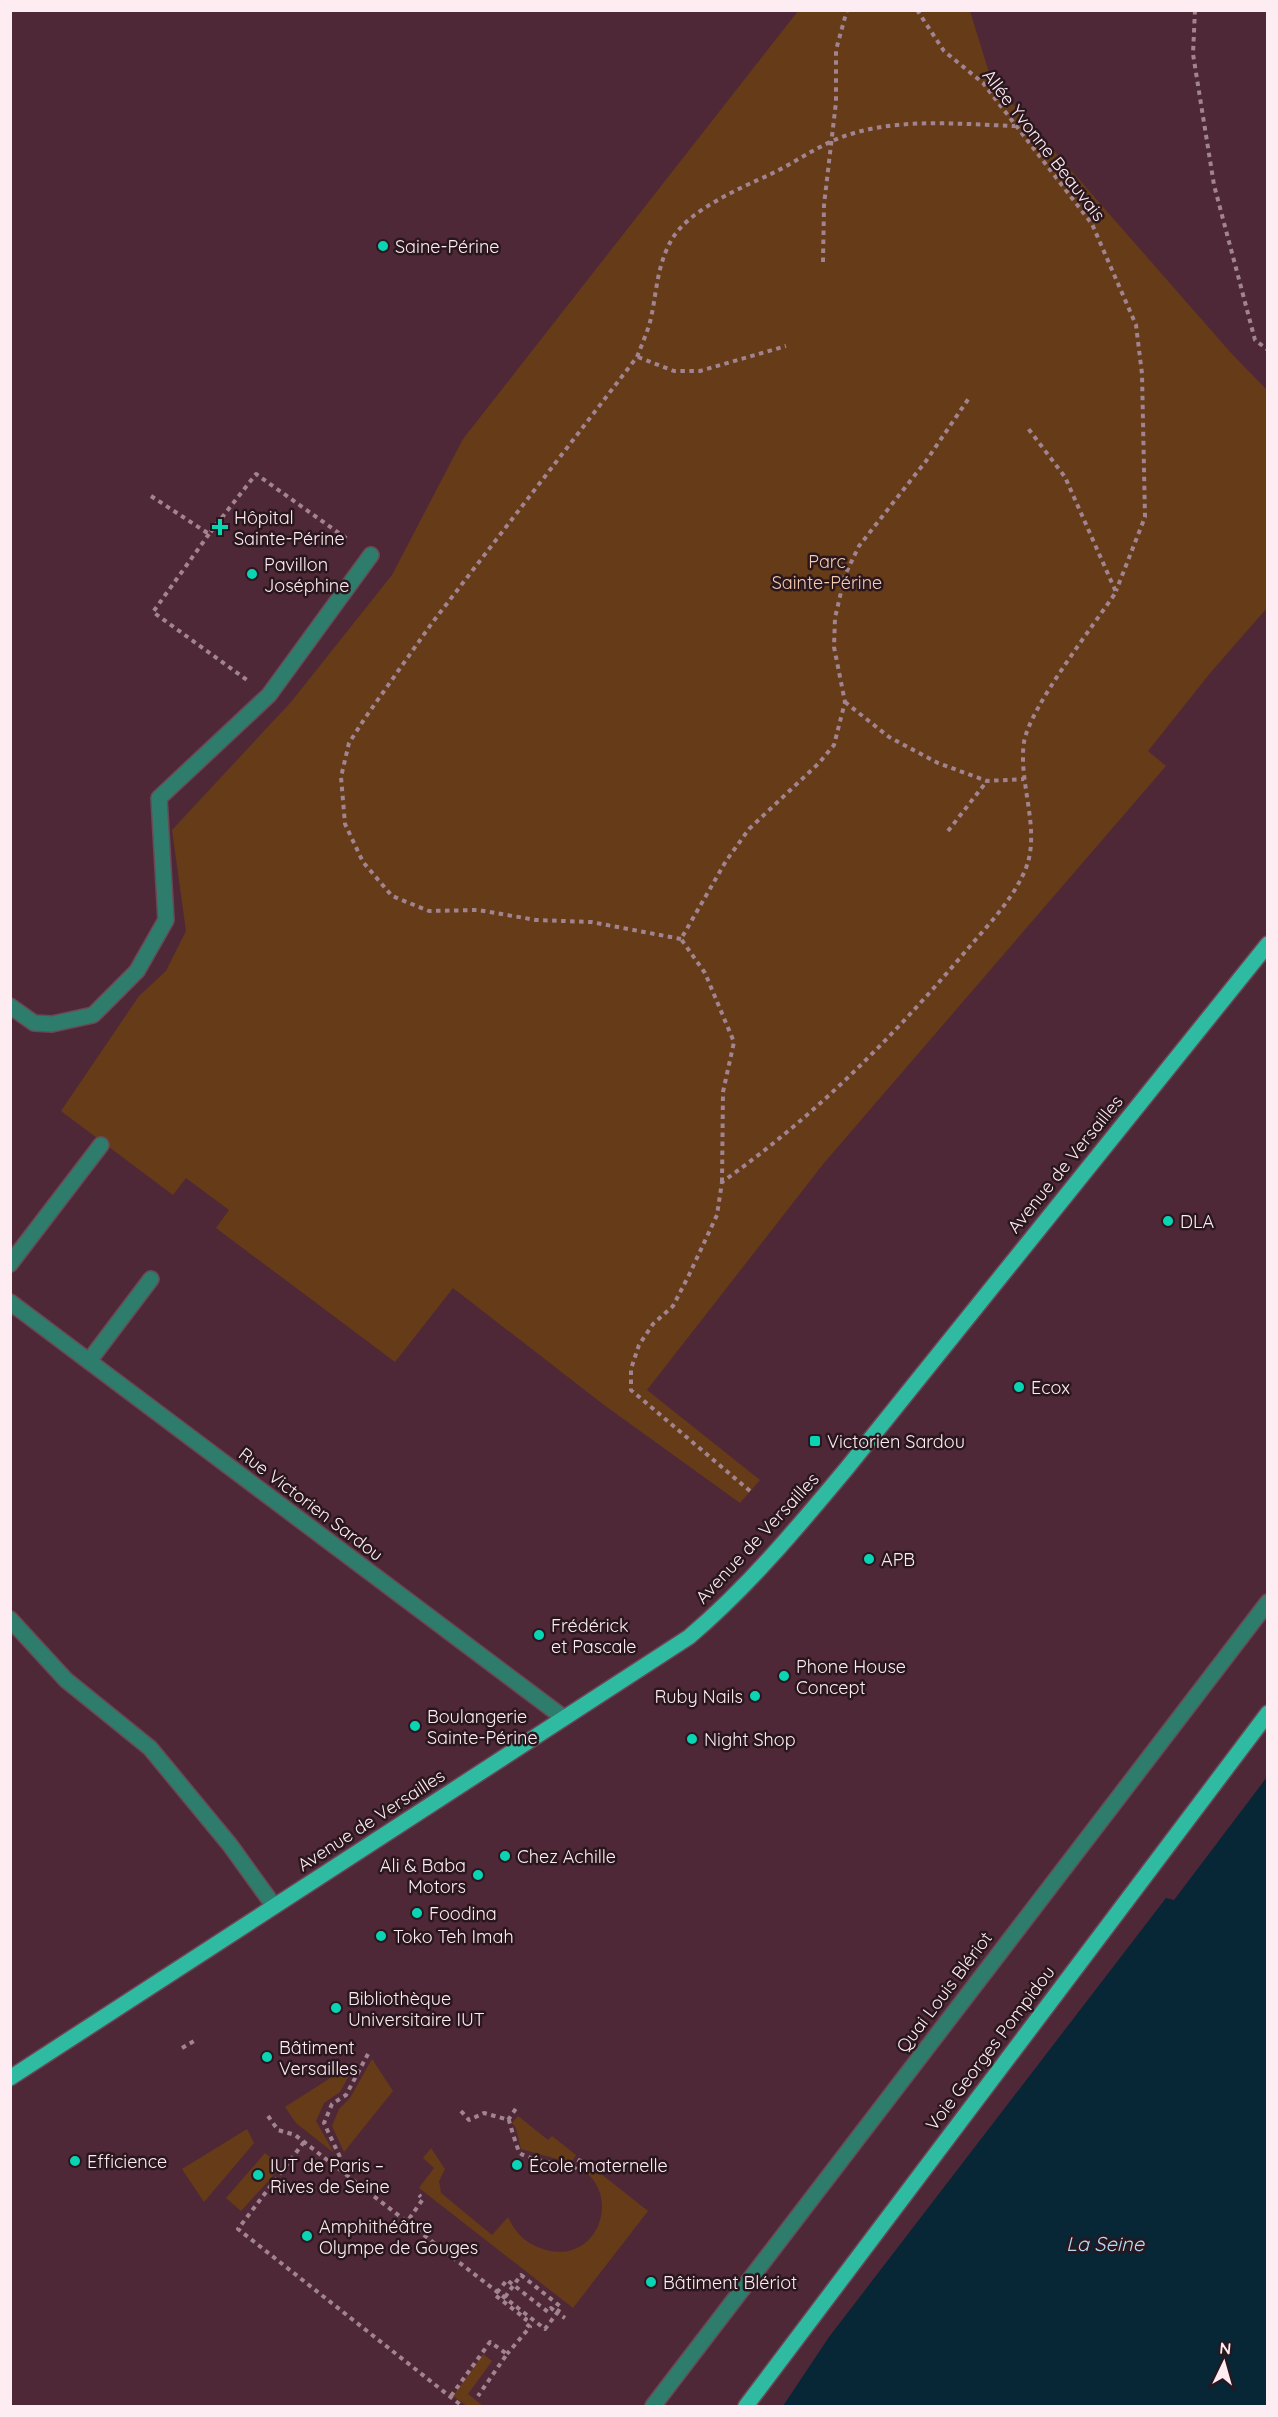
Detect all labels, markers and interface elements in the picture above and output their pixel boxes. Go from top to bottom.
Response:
street label: Allée Yvonne Beauvais [977,64,1111,226]
place label: Saine-Périne [395,235,500,258]
marker: Saine-Périne [376,239,390,253]
place label: Hôpital Sainte-Périne [234,506,345,550]
marker: Hôpital Sainte-Périne [211,518,229,536]
park label: Parc Sainte-Périne [772,550,882,594]
place label: Pavillon Joséphine [264,553,349,597]
marker: Pavillon Joséphine [245,567,259,581]
street label: Avenue de Versailles [1002,1090,1128,1238]
place label: DLA [1180,1210,1215,1233]
marker: DLA [1161,1214,1175,1228]
place label: Ecox [1031,1376,1070,1399]
marker: Ecox [1012,1380,1026,1394]
place label: Victorien Sardou [827,1430,965,1453]
marker: Victorien Sardou [808,1434,822,1448]
street label: Rue Victorien Sardou [234,1442,388,1566]
street label: Avenue de Versailles [690,1468,824,1608]
place label: APB [881,1548,915,1571]
marker: APB [862,1552,876,1566]
place label: Frédérick et Pascale [551,1614,637,1658]
marker: Frédérick et Pascale [532,1628,546,1642]
place label: Phone House Concept [796,1655,906,1699]
marker: Phone House Concept [777,1669,791,1683]
place label: Ruby Nails [654,1685,743,1708]
marker: Ruby Nails [748,1689,762,1703]
place label: Boulangerie Sainte-Périne [427,1705,538,1749]
marker: Boulangerie Sainte-Périne [408,1719,422,1733]
place label: Night Shop [704,1728,796,1751]
marker: Night Shop [685,1732,699,1746]
street label: Avenue de Versailles [293,1764,449,1876]
place label: Chez Achille [517,1845,616,1868]
marker: Chez Achille [498,1849,512,1863]
place label: Ali & Baba Motors [380,1854,466,1898]
marker: Ali & Baba Motors [471,1868,485,1882]
place label: Foodina [429,1902,497,1925]
marker: Foodina [410,1906,424,1920]
place label: Toko Teh Imah [393,1925,514,1948]
street label: Quai Louis Blériot [891,1927,997,2057]
marker: Toko Teh Imah [374,1929,388,1943]
street label: Voie Georges Pompidou [920,1961,1060,2135]
place label: Bibliothèque Universitaire IUT [348,1987,485,2031]
marker: Bibliothèque Universitaire IUT [329,2001,343,2015]
place label: Bâtiment Versailles [279,2036,358,2080]
marker: Bâtiment Versailles [260,2050,274,2064]
place label: Efficience [87,2150,167,2173]
marker: Efficience [68,2154,82,2168]
place label: IUT de Paris – Rives de Seine [270,2154,390,2198]
place label: École maternelle [529,2154,668,2177]
marker: École maternelle [510,2158,524,2172]
marker: IUT de Paris – Rives de Seine [251,2168,265,2182]
place label: Amphithéâtre Olympe de Gouges [319,2215,478,2259]
marker: Amphithéâtre Olympe de Gouges [300,2229,314,2243]
water label: La Seine [1066,2231,1145,2256]
place label: Bâtiment Blériot [663,2271,797,2294]
marker: Bâtiment Blériot [644,2275,658,2289]
north arrow [1194,2333,1254,2393]
text: N [1219,2338,1232,2359]

